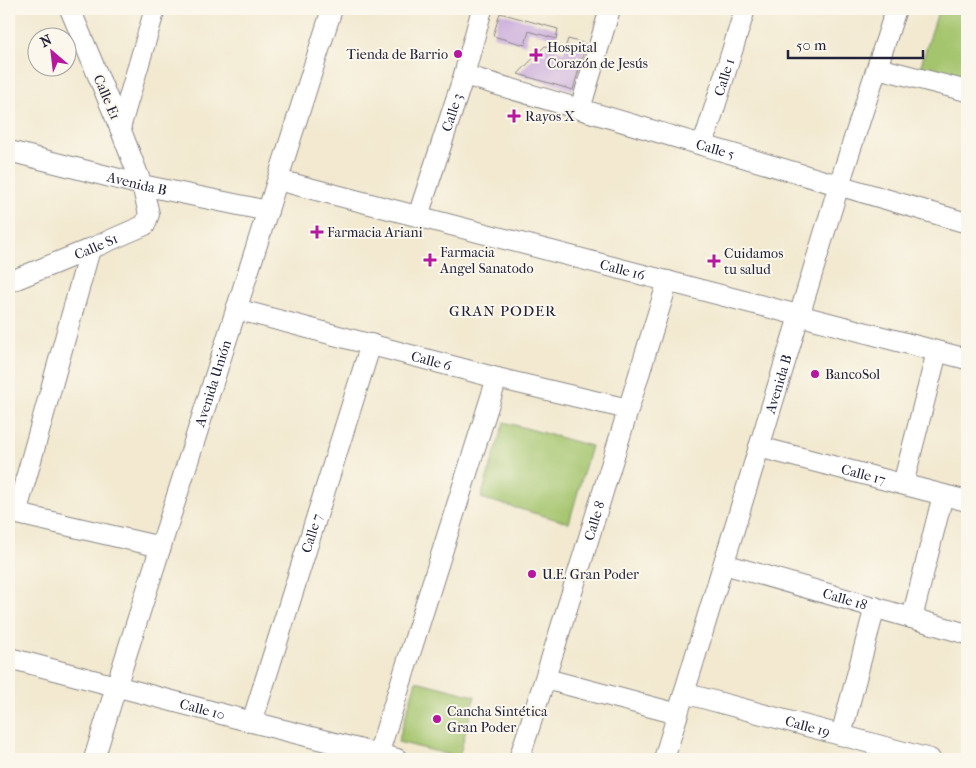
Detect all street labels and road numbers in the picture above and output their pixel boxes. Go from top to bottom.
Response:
street label: Calle 1 [711,56,738,98]
street label: Calle E1 [90,72,124,122]
street label: Calle 3 [438,91,466,134]
street label: Calle 5 [694,136,737,163]
street label: Avenida B [104,168,168,199]
street label: Calle S1 [72,230,121,264]
street label: Calle 16 [598,256,647,284]
street label: Avenida Unión [191,338,235,430]
street label: Calle 6 [409,348,454,375]
street label: Avenida B [761,353,796,417]
street label: Calle 17 [839,461,888,489]
street label: Calle 8 [581,499,609,543]
street label: Calle 7 [298,511,326,555]
street label: Calle 18 [821,585,869,614]
street label: Calle 10 [178,695,227,724]
street label: Calle 19 [783,712,832,741]

